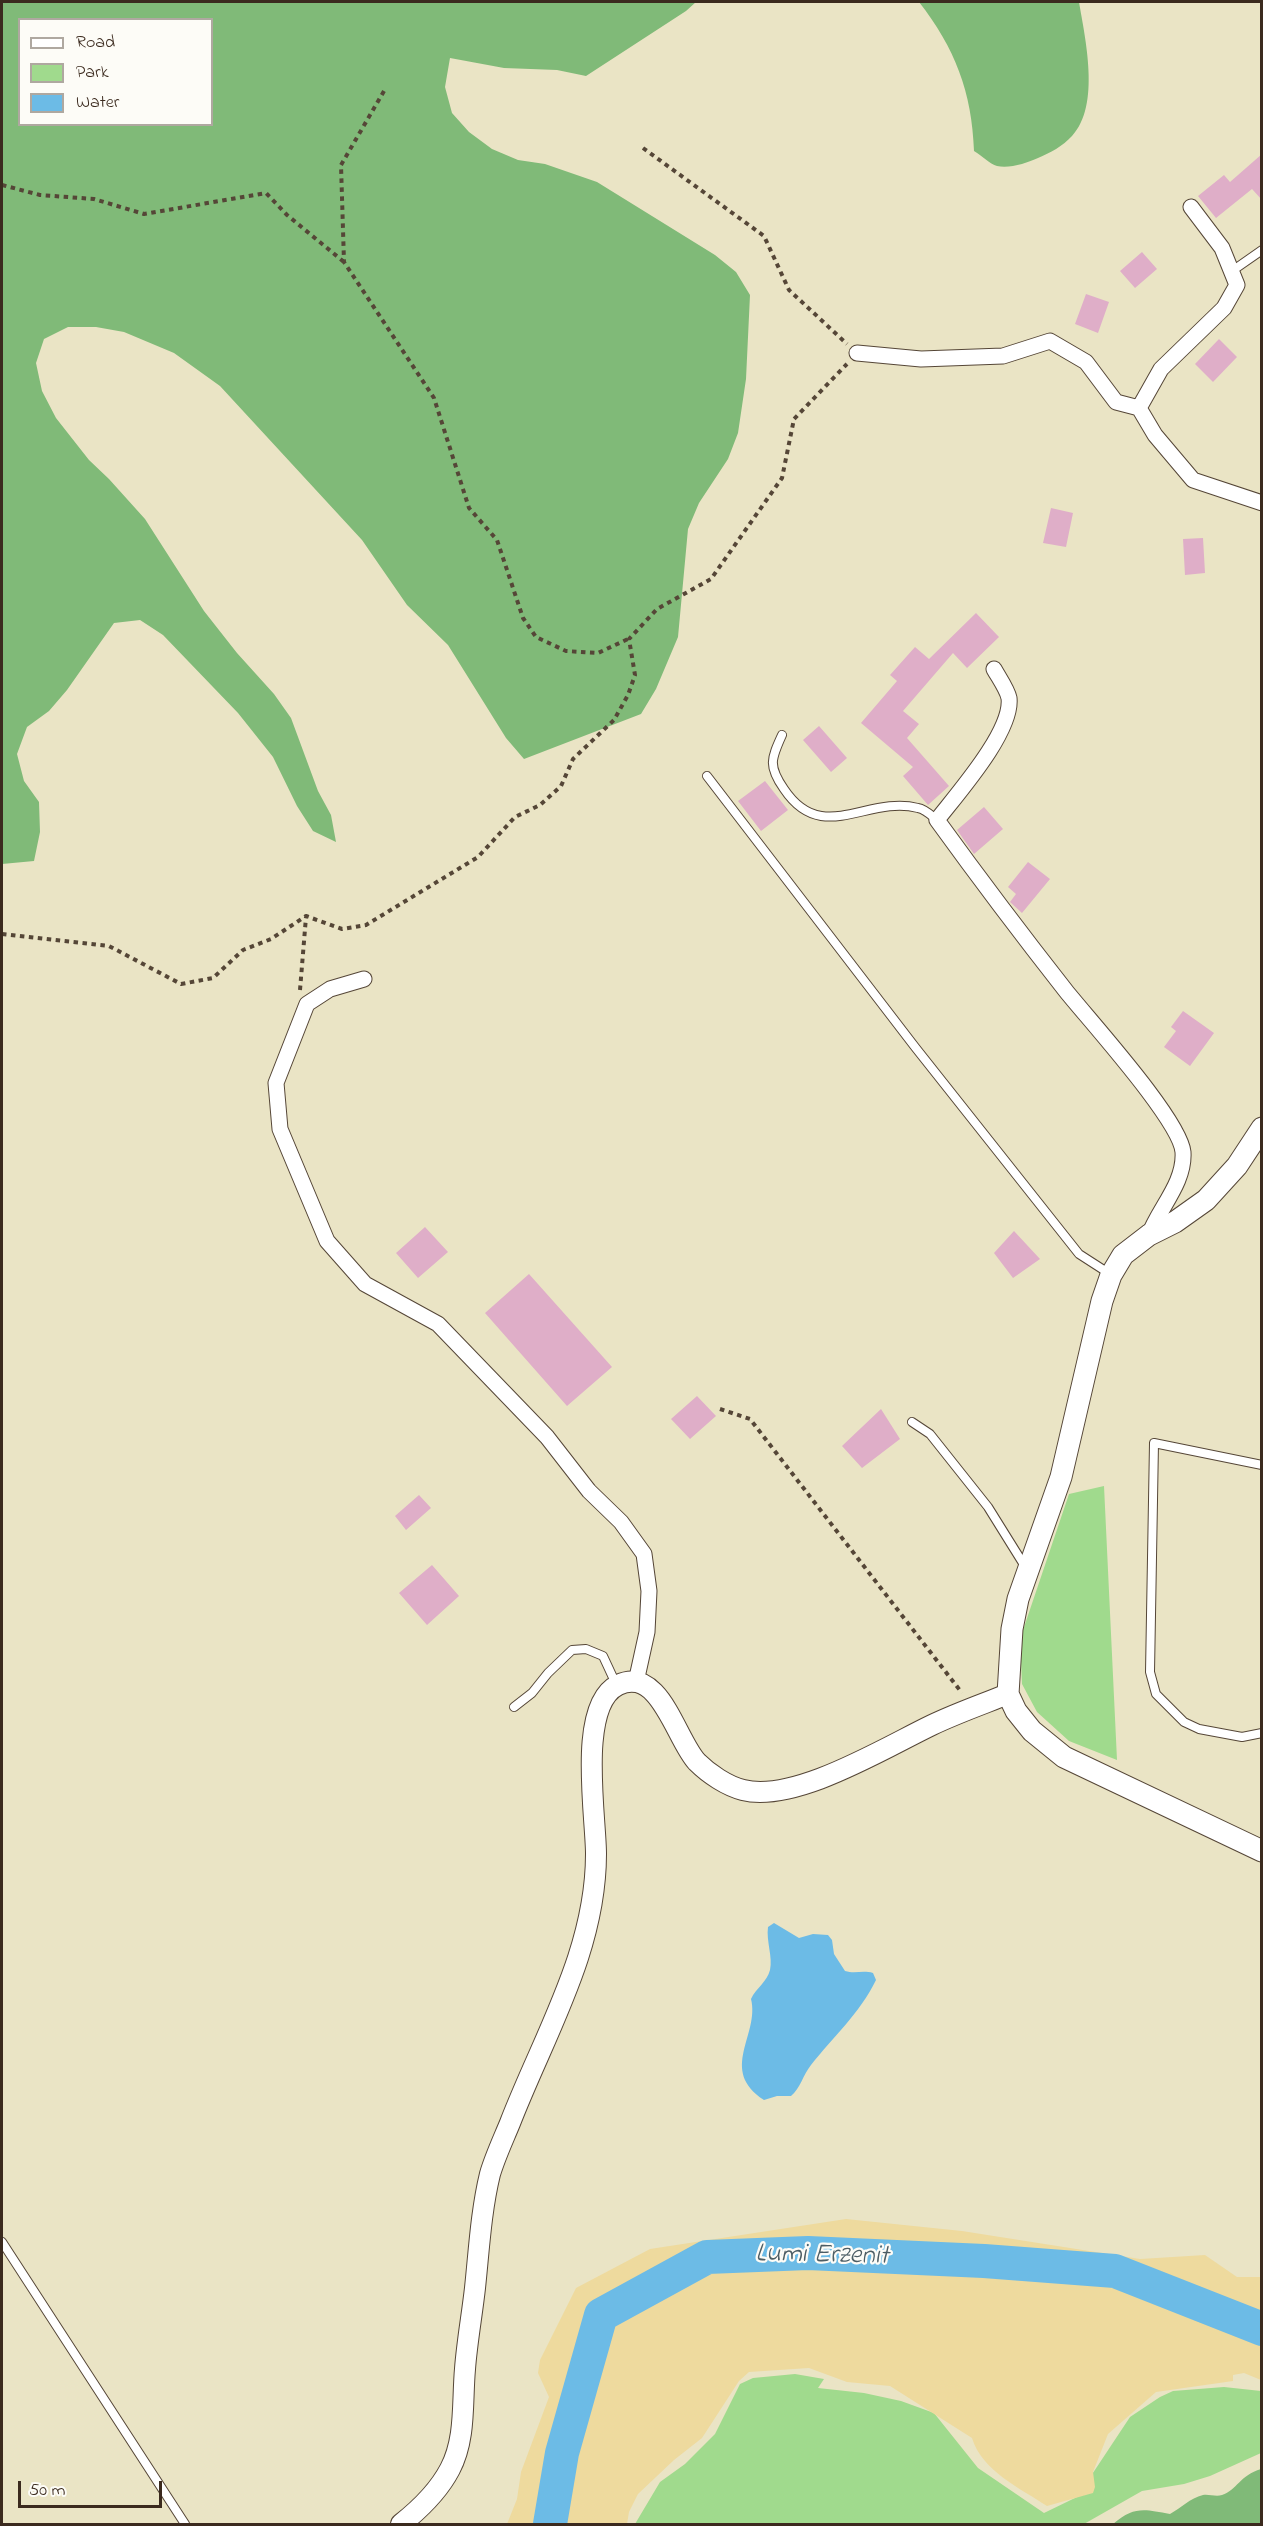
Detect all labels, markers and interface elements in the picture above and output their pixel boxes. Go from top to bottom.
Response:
legend [18,18,213,126]
text: Road [76,30,115,56]
text: Park [76,60,109,86]
text: Water [76,90,119,116]
water label: Lumi Erzenit [755,2240,889,2274]
scale bar [21,2469,165,2507]
text: 50 m [29,2478,66,2504]

